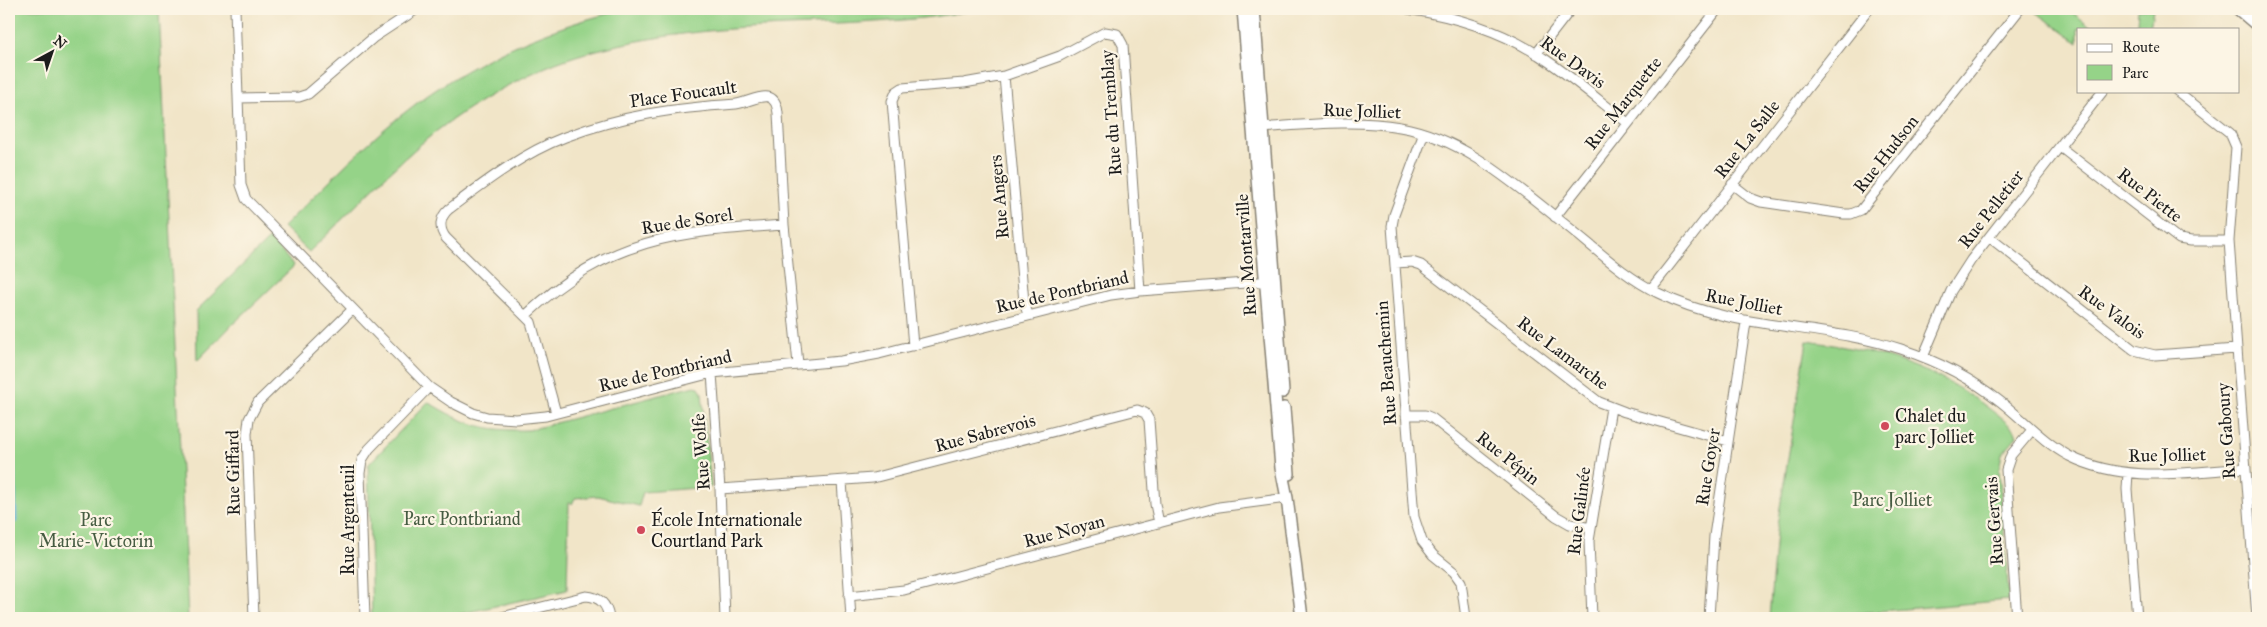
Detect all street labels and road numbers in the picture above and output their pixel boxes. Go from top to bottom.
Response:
street label: Rue Davis [1536,31,1610,93]
street label: Rue du Tremblay [1096,49,1126,177]
street label: Rue Marquette [1580,52,1667,155]
street label: Place Foucault [628,76,739,112]
street label: Rue La Salle [1710,95,1784,183]
street label: Rue Jolliet [1323,99,1402,124]
street label: Rue Hudson [1849,110,1923,197]
street label: Rue Angers [984,154,1015,240]
street label: Rue Piette [2113,163,2187,227]
street label: Rue Pelletier [1954,165,2029,253]
street label: Rue Montarville [1231,193,1261,317]
street label: Rue de Sorel [640,203,734,239]
street label: Rue de Pontbriand [993,266,1131,318]
street label: Rue Valois [2074,280,2150,344]
street label: Rue Jolliet [1703,284,1785,321]
street label: Rue Beauchemin [1371,300,1401,426]
street label: Rue Lamarche [1513,311,1613,395]
street label: Rue de Pontbriand [596,345,734,397]
street label: Rue Gaboury [2212,381,2240,480]
street label: Rue Sabrevois [932,409,1038,457]
street label: Rue Wolfe [687,413,715,491]
street label: Rue Pépin [1472,426,1544,490]
street label: Rue Goyer [1691,426,1725,507]
street label: Rue Giffard [221,430,245,516]
street label: Rue Jolliet [2128,443,2207,468]
street label: Rue Argenteuil [337,464,360,576]
street label: Rue Galinée [1563,466,1595,556]
street label: Rue Gervais [1980,476,2008,566]
street label: Rue Noyan [1021,510,1107,552]

